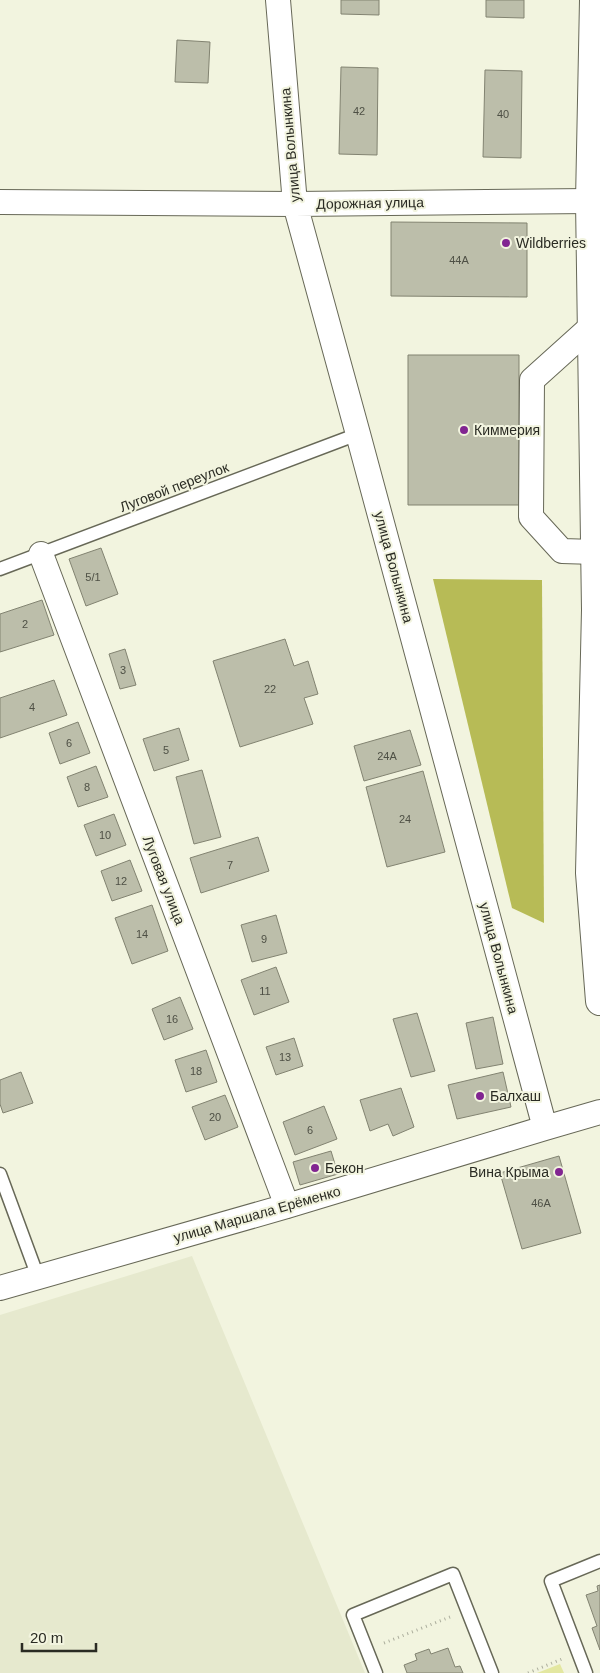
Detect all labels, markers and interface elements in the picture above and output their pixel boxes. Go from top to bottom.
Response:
street label: улица Волынкина [277,87,303,203]
house number: 42 [353,105,365,117]
house number: 40 [497,108,509,120]
street label: Дорожная улица [316,194,424,212]
place label: Wildberries [516,235,586,251]
marker: Wildberries [500,237,512,249]
house number: 44А [449,254,469,266]
place label: Киммерия [474,422,540,438]
marker: Киммерия [458,424,470,436]
street label: Луговой переулок [117,459,232,515]
street label: улица Волынкина [371,510,417,625]
house number: 5/1 [85,571,101,583]
house number: 2 [22,618,28,630]
house number: 3 [120,664,126,676]
house number: 22 [264,683,276,695]
house number: 4 [29,701,35,713]
house number: 6 [66,737,72,749]
house number: 5 [163,744,169,756]
house number: 24А [377,750,397,762]
house number: 8 [84,781,90,793]
house number: 24 [399,813,411,825]
house number: 10 [99,829,111,841]
street label: Луговая улица [140,833,188,927]
house number: 7 [227,859,233,871]
house number: 12 [115,875,127,887]
street label: улица Волынкина [476,901,522,1016]
house number: 14 [136,928,148,940]
house number: 9 [261,933,267,945]
house number: 11 [259,985,271,997]
house number: 16 [166,1013,178,1025]
house number: 13 [279,1051,291,1063]
house number: 18 [190,1065,202,1077]
place label: Балхаш [490,1088,541,1104]
marker: Балхаш [474,1090,486,1102]
house number: 20 [209,1111,221,1123]
house number: 6 [307,1124,313,1136]
place label: Бекон [325,1160,364,1176]
marker: Бекон [309,1162,321,1174]
place label: Вина Крыма [469,1164,549,1180]
marker: Вина Крыма [553,1166,565,1178]
street label: улица Маршала Ерёменко [172,1182,342,1246]
house number: 46А [531,1197,551,1209]
scale bar [22,1620,96,1652]
text: 20 m [30,1629,63,1646]

